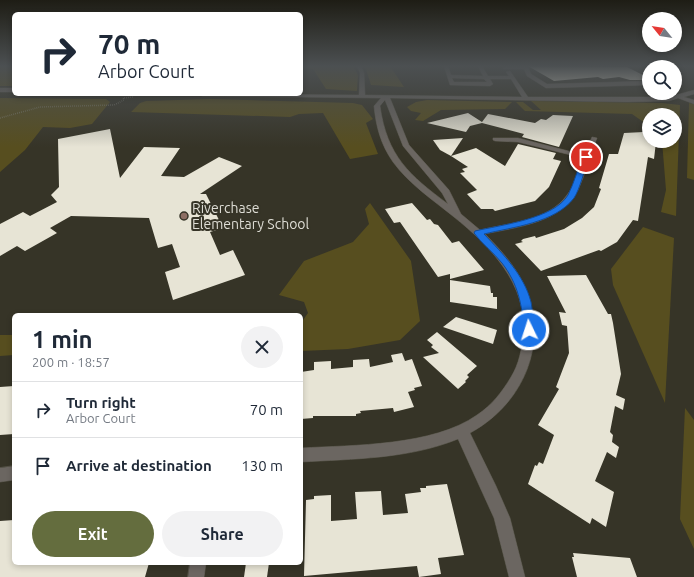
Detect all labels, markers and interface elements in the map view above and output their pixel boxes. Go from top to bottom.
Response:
north arrow [642,12,682,52]
map controls [642,12,682,148]
icon: right [32,28,84,80]
text: 70 m [98,28,160,59]
button: search [642,60,682,100]
text: Arbor Court [98,61,194,81]
button: layers [642,108,682,148]
pin [569,140,603,174]
icon: arrive [575,146,597,168]
place label: Riverchase Elementary School [192,200,310,232]
marker: Riverchase Elementary School [179,211,189,221]
position arrow [508,309,550,351]
text: 1 min [32,326,93,353]
button: close [241,326,283,368]
text: 200 m · 18:57 [32,355,110,369]
text: Turn right [66,394,136,411]
icon: right [32,399,54,421]
text: 70 m [250,401,283,418]
text: Arbor Court [66,411,136,425]
icon: arrive [32,455,54,477]
text: Arrive at destination [66,457,212,474]
text: 130 m [241,457,283,474]
button: Exit [32,511,154,557]
button: Share [162,511,283,557]

